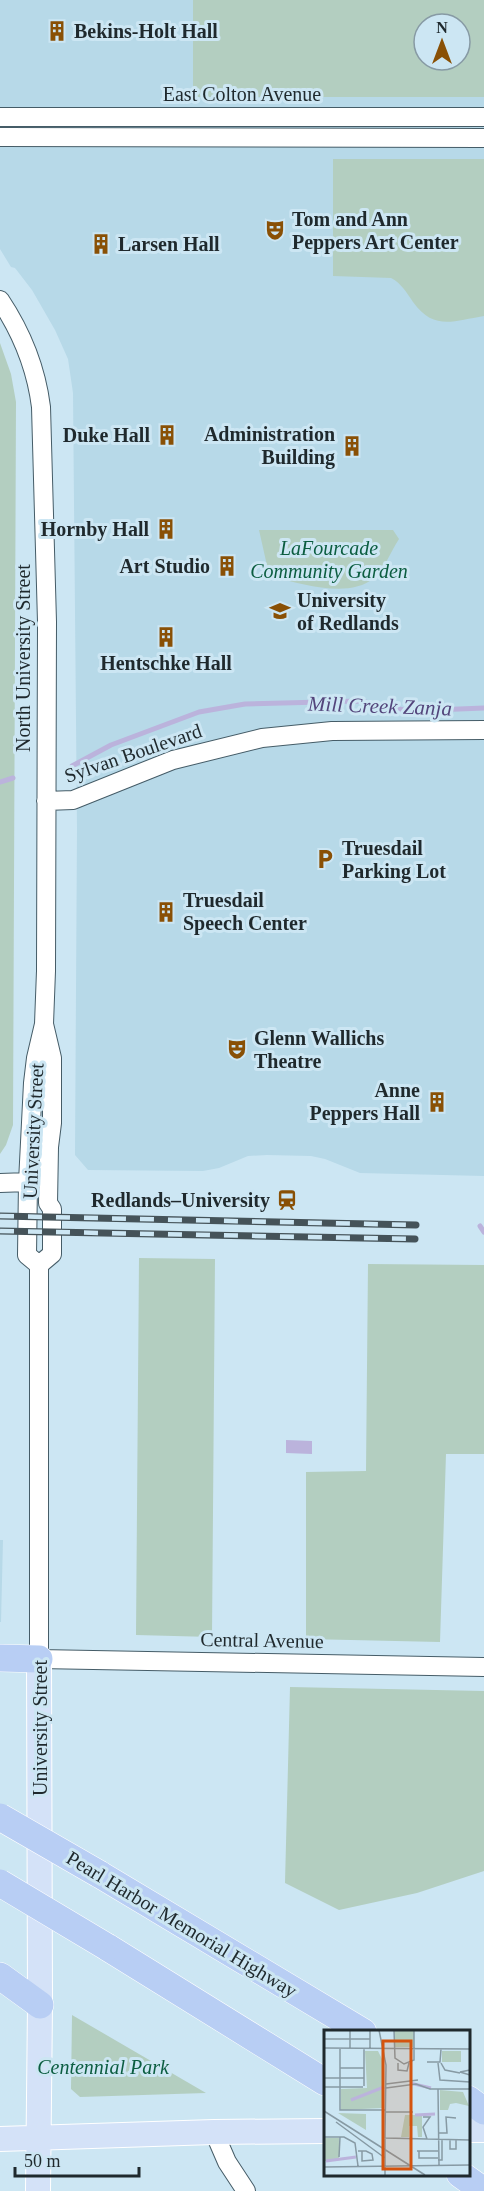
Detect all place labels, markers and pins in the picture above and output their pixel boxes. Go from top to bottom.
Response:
building icon: Bekins-Holt Hall [45,19,69,43]
place label: Bekins-Holt Hall [74,20,218,42]
place label: Tom and Ann Peppers Art Center [292,208,459,254]
theatre icon: Tom and Ann Peppers Art Center [263,218,287,242]
building icon: Larsen Hall [89,232,113,256]
place label: Larsen Hall [118,233,220,255]
building icon: Duke Hall [155,423,179,447]
place label: Administration Building [204,423,335,469]
place label: Duke Hall [63,424,150,446]
building icon: Administration Building [340,434,364,458]
building icon: Hornby Hall [154,517,178,541]
place label: Hornby Hall [41,518,149,541]
building icon: Art Studio [215,554,239,578]
place label: Art Studio [119,555,210,577]
place label: University of Redlands [297,589,399,634]
school or university icon: University of Redlands [268,599,292,623]
building icon: Hentschke Hall [154,625,178,649]
place label: Hentschke Hall [100,652,232,674]
place label: Truesdail Parking Lot [342,837,446,883]
parking icon: Truesdail Parking Lot [313,847,337,871]
place label: Truesdail Speech Center [183,889,307,935]
building icon: Truesdail Speech Center [154,900,178,924]
place label: Glenn Wallichs Theatre [254,1027,384,1072]
theatre icon: Glenn Wallichs Theatre [225,1037,249,1061]
place label: Anne Peppers Hall [309,1079,420,1125]
building icon: Anne Peppers Hall [425,1090,449,1114]
station icon: Redlands–University [275,1188,299,1212]
place label: Redlands–University [91,1189,270,1212]

